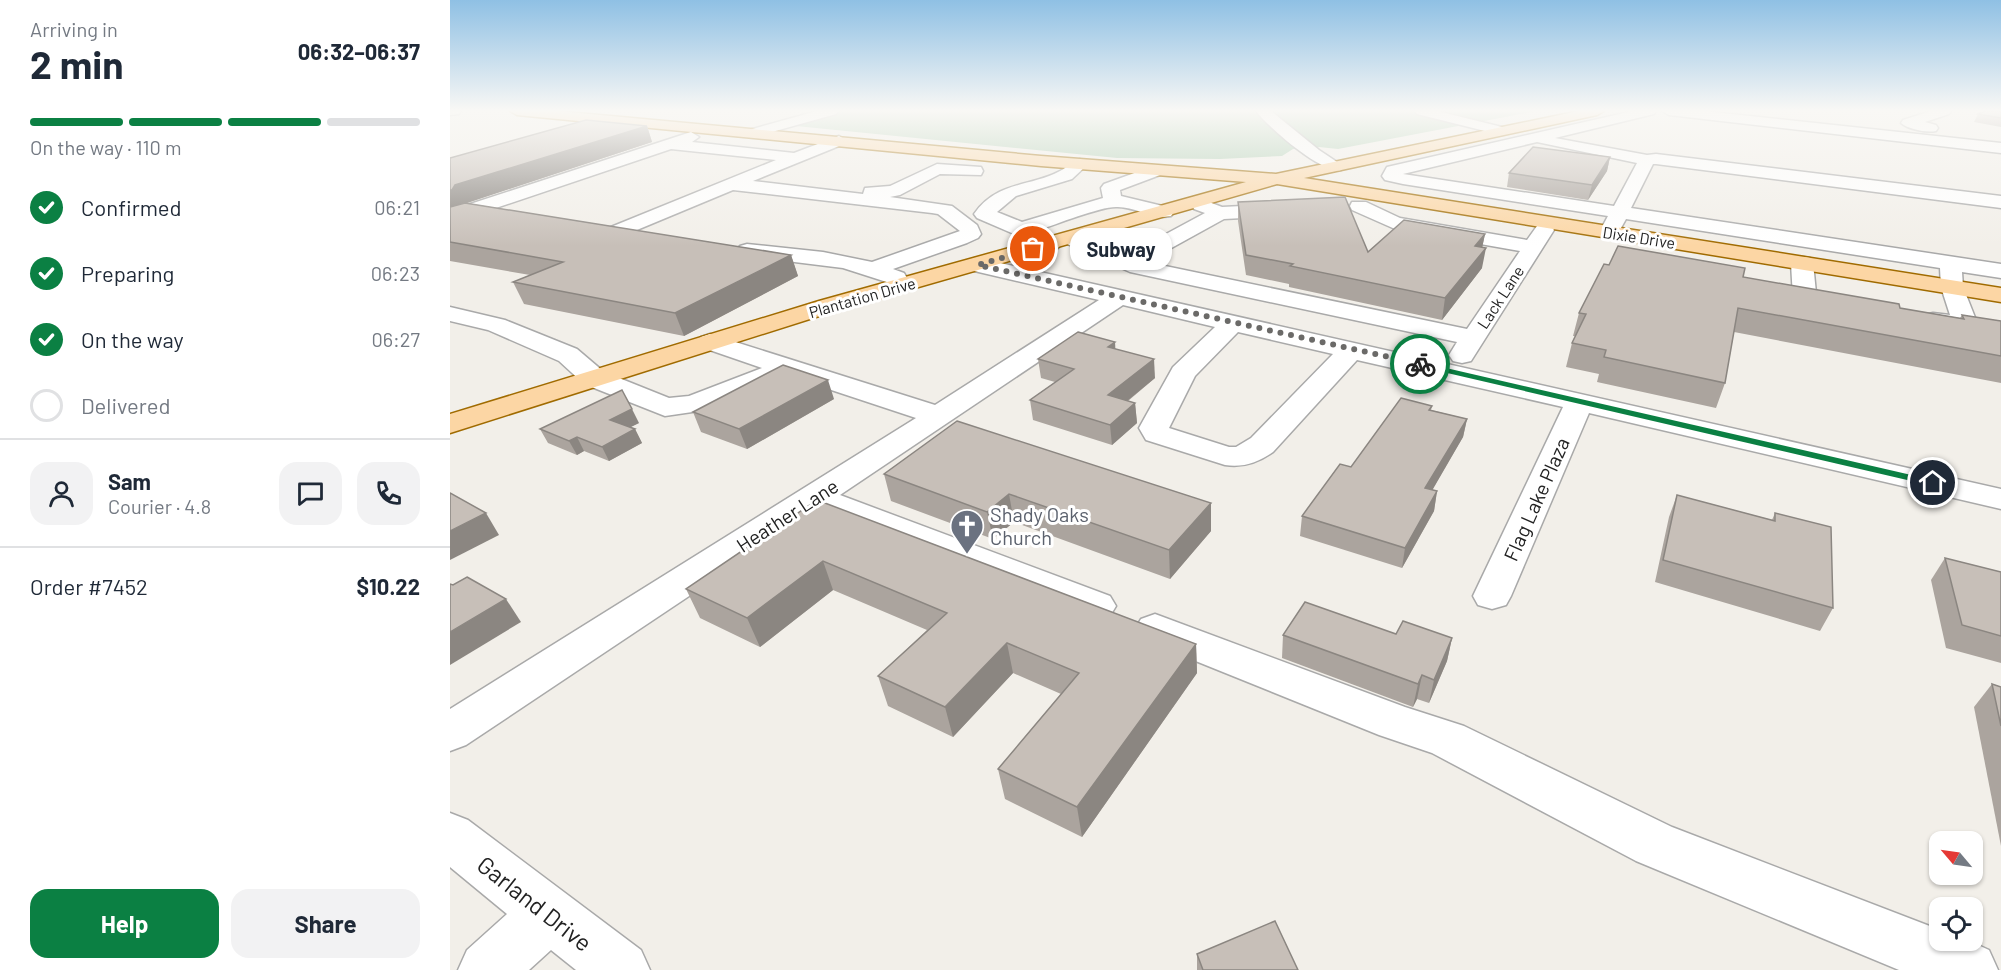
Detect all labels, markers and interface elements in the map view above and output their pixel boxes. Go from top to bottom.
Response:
text: Arriving in [30,17,118,41]
text: 06:32–06:37 [298,38,420,64]
text: 2 min [30,40,123,87]
text: On the way · 110 m [30,135,181,159]
icon: check [30,191,63,224]
text: Confirmed [81,194,181,220]
text: 06:21 [374,195,420,219]
street label: Dixie Drive [1601,222,1677,252]
pin [1007,223,1058,274]
callout: Subway [1069,228,1171,270]
icon: bag [1016,232,1049,265]
text: Subway [1086,237,1156,261]
icon: check [30,257,63,290]
text: Preparing [81,260,174,286]
text: 06:23 [371,261,420,285]
street label: Lack Lane [1473,262,1527,332]
street label: Plantation Drive [807,273,917,321]
icon: check [30,323,63,356]
text: On the way [81,326,184,352]
text: 06:27 [371,327,420,351]
courier [1390,334,1450,394]
icon: bike [1404,348,1437,381]
text: Delivered [81,392,170,418]
street label: Flag Lake Plaza [1498,434,1574,564]
pin [1907,457,1958,508]
button: person [30,462,93,525]
button: chat [279,462,342,525]
button: phone [357,462,420,525]
icon: home [1916,466,1949,499]
text: Sam [108,468,151,494]
street label: Heather Lane [732,473,842,557]
text: Courier · 4.8 [108,494,211,518]
place label: Shady Oaks Church [990,502,1089,549]
church icon: Shady Oaks Church [949,508,985,555]
text: Order #7452 [30,573,148,599]
text: $10.22 [357,573,420,599]
north arrow [1929,831,1983,885]
map controls [1929,831,1983,951]
street label: Garland Drive [472,849,598,957]
button: Help [30,889,219,958]
button: Share [231,889,420,958]
button: locate [1929,897,1983,951]

